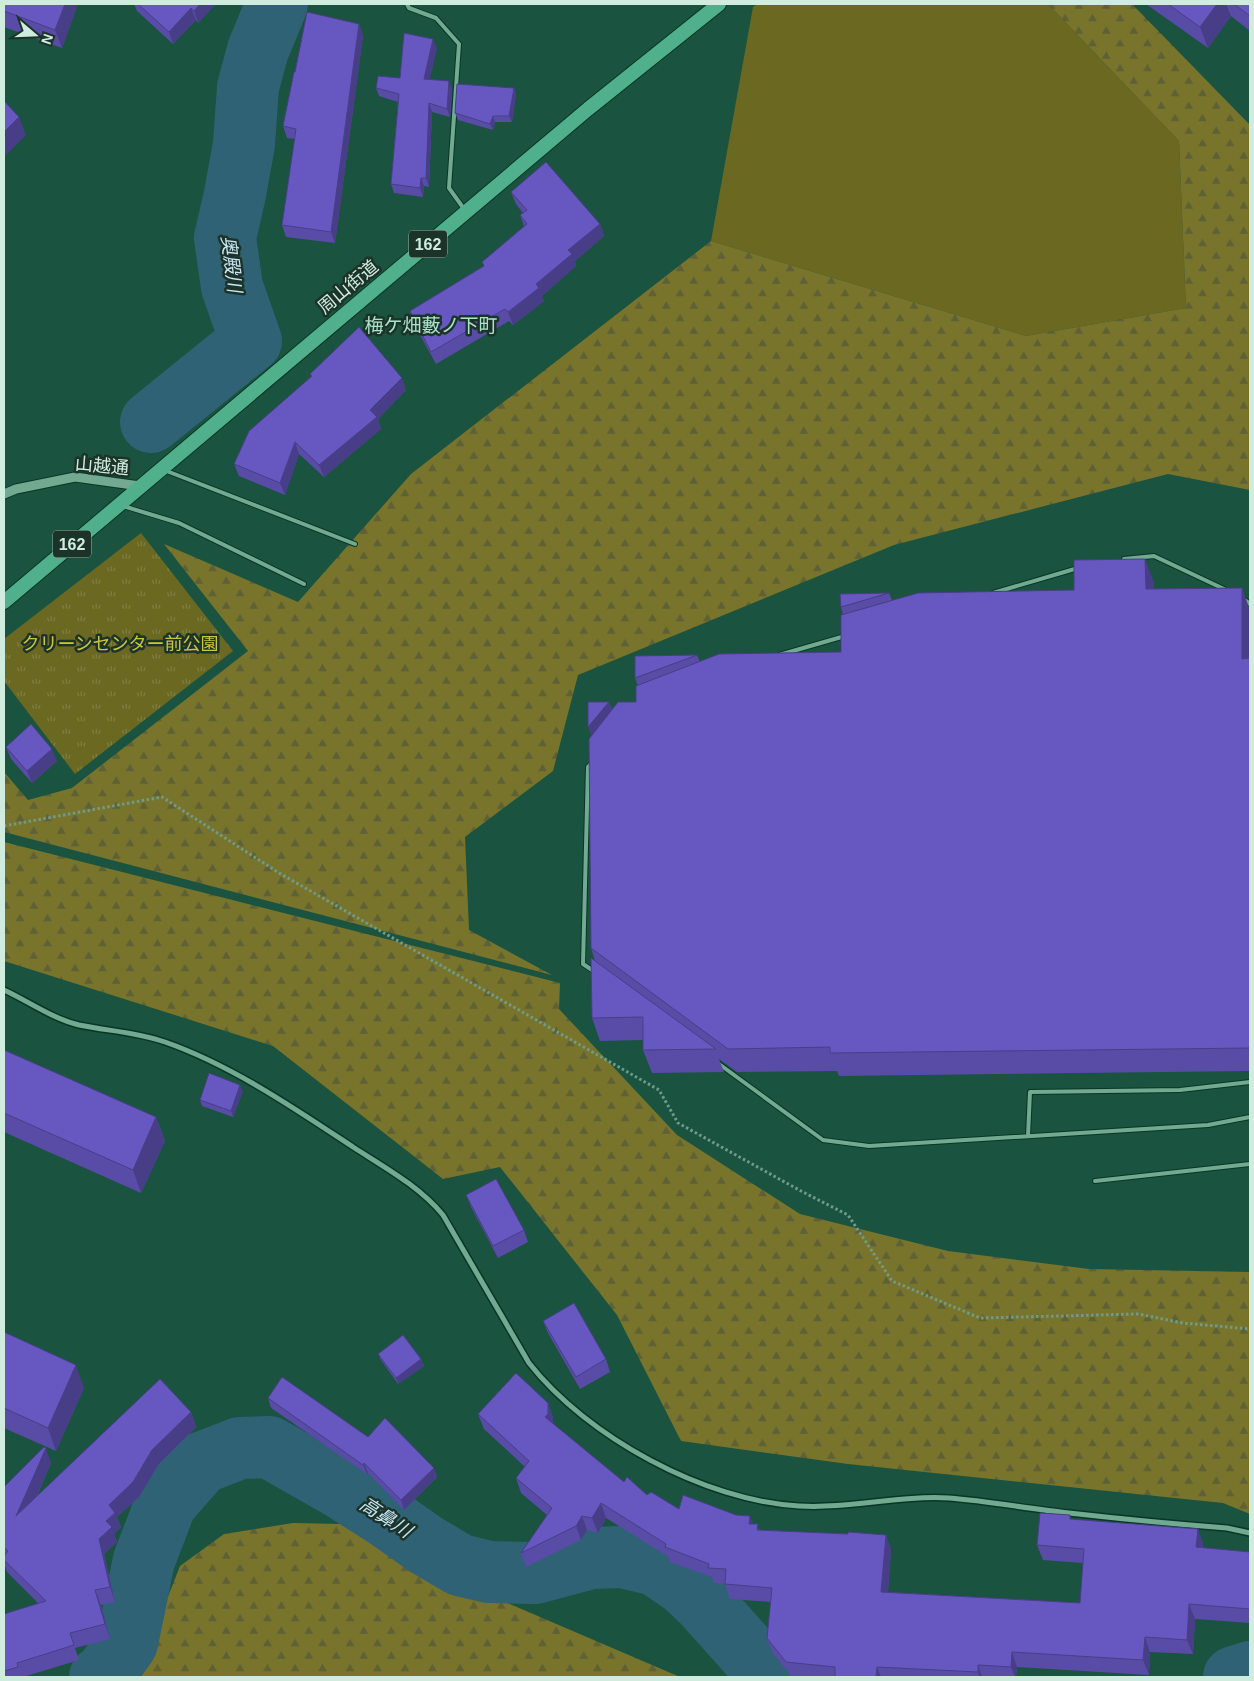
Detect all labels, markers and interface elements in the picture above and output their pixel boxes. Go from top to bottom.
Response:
north arrow [10,10,60,60]
text: N [38,32,57,47]
road number: 162 [409,230,447,258]
water label: 奥殿川 [218,234,246,296]
street label: 周山街道 [314,256,382,318]
district label: 梅ケ畑藪ノ下町 [364,315,498,336]
street label: 山越通 [74,454,130,478]
road number: 162 [53,530,91,558]
park label: クリーンセンター前公園 [21,634,219,654]
water label: 高鼻川 [356,1493,417,1543]

